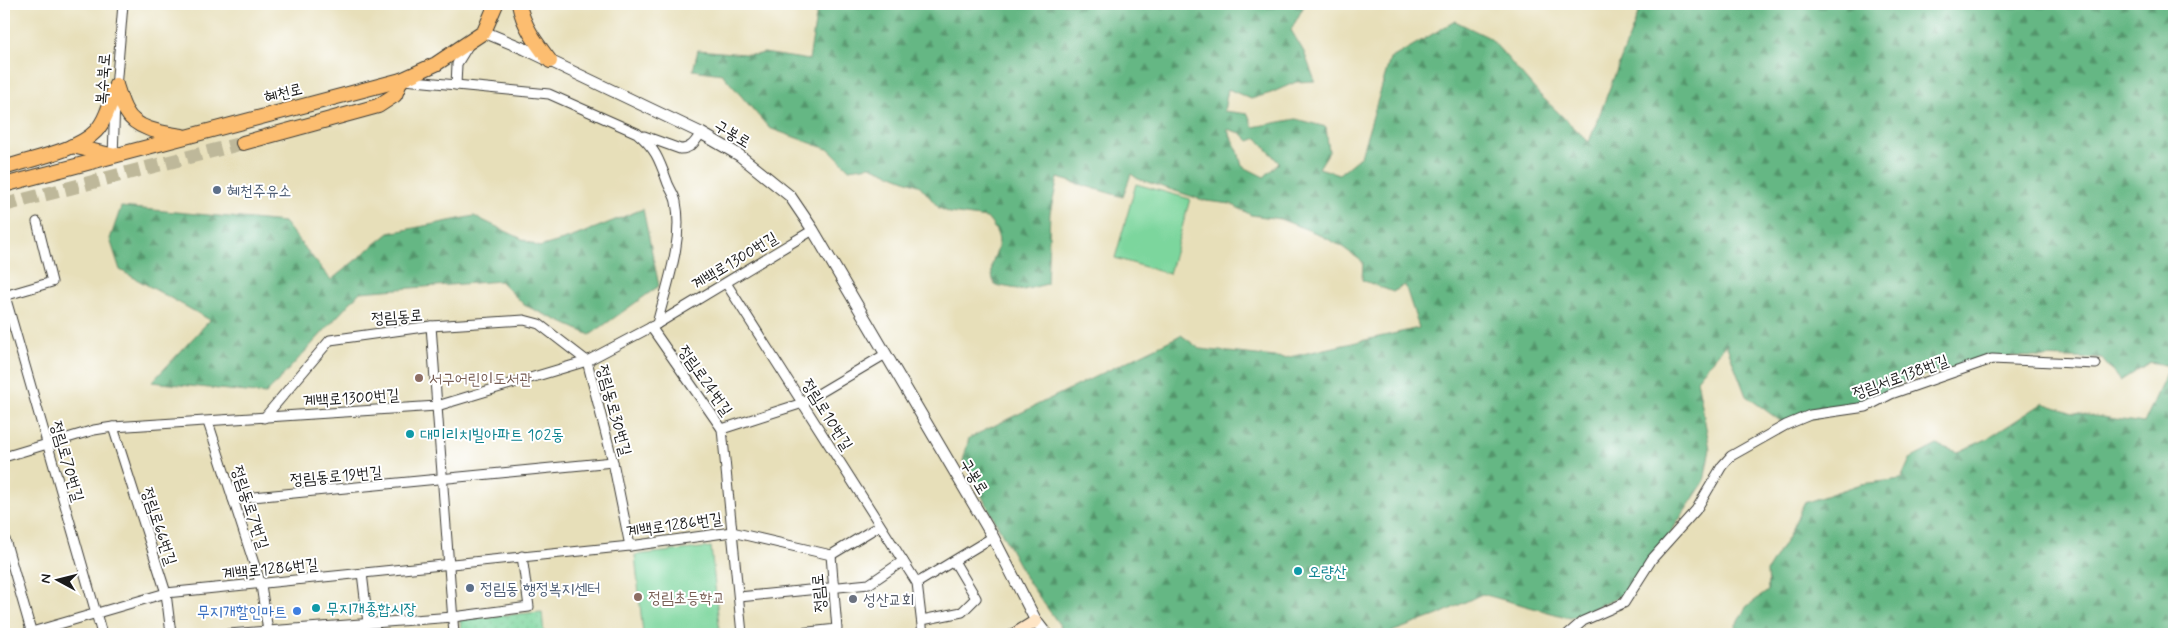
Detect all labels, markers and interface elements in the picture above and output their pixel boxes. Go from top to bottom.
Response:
street label: 복수북로 [91,53,116,106]
street label: 혜천로 [262,79,305,108]
street label: 구봉로 [710,115,754,153]
place label: 혜천주유소 [227,181,291,202]
marker: 혜천주유소 [211,184,223,196]
street label: 계백로1300번길 [688,227,782,295]
street label: 정림동로 [371,305,424,330]
street label: 정림로24번길 [673,341,737,420]
street label: 정림서로138번길 [1850,350,1952,404]
street label: 정림동로30번길 [591,363,636,458]
place label: 서구어린이도서관 [429,369,532,390]
marker: 서구어린이도서관 [413,372,425,384]
street label: 정림로10번길 [796,375,857,455]
street label: 계백로1300번길 [302,385,400,412]
street label: 정림로70번길 [45,419,88,504]
place label: 대미리치빌아파트 102동 [420,425,564,446]
marker: 대미리치빌아파트 102동 [404,428,416,440]
street label: 구봉로 [955,455,993,499]
street label: 정림동로19번길 [289,462,383,491]
street label: 정림동로7번길 [226,463,273,552]
street label: 정림로66번길 [136,485,181,568]
street label: 계백로1286번길 [625,508,724,543]
street label: 계백로1286번길 [221,554,319,585]
north arrow [32,556,82,606]
place label: 오량산 [1308,562,1347,583]
marker: 오량산 [1292,565,1304,577]
text: N [37,573,56,584]
street label: 정림로 [807,573,832,613]
place label: 정림동 행정복지센터 [480,579,600,600]
marker: 정림동 행정복지센터 [464,582,476,594]
place label: 정림초등학교 [648,588,725,609]
place label: 성산교회 [863,590,915,611]
marker: 정림초등학교 [632,591,644,603]
marker: 성산교회 [847,593,859,605]
place label: 무지개종합시장 [326,599,416,620]
place label: 무지개할인마트 [197,602,287,623]
marker: 무지개종합시장 [310,602,322,614]
marker: 무지개할인마트 [291,605,303,617]

